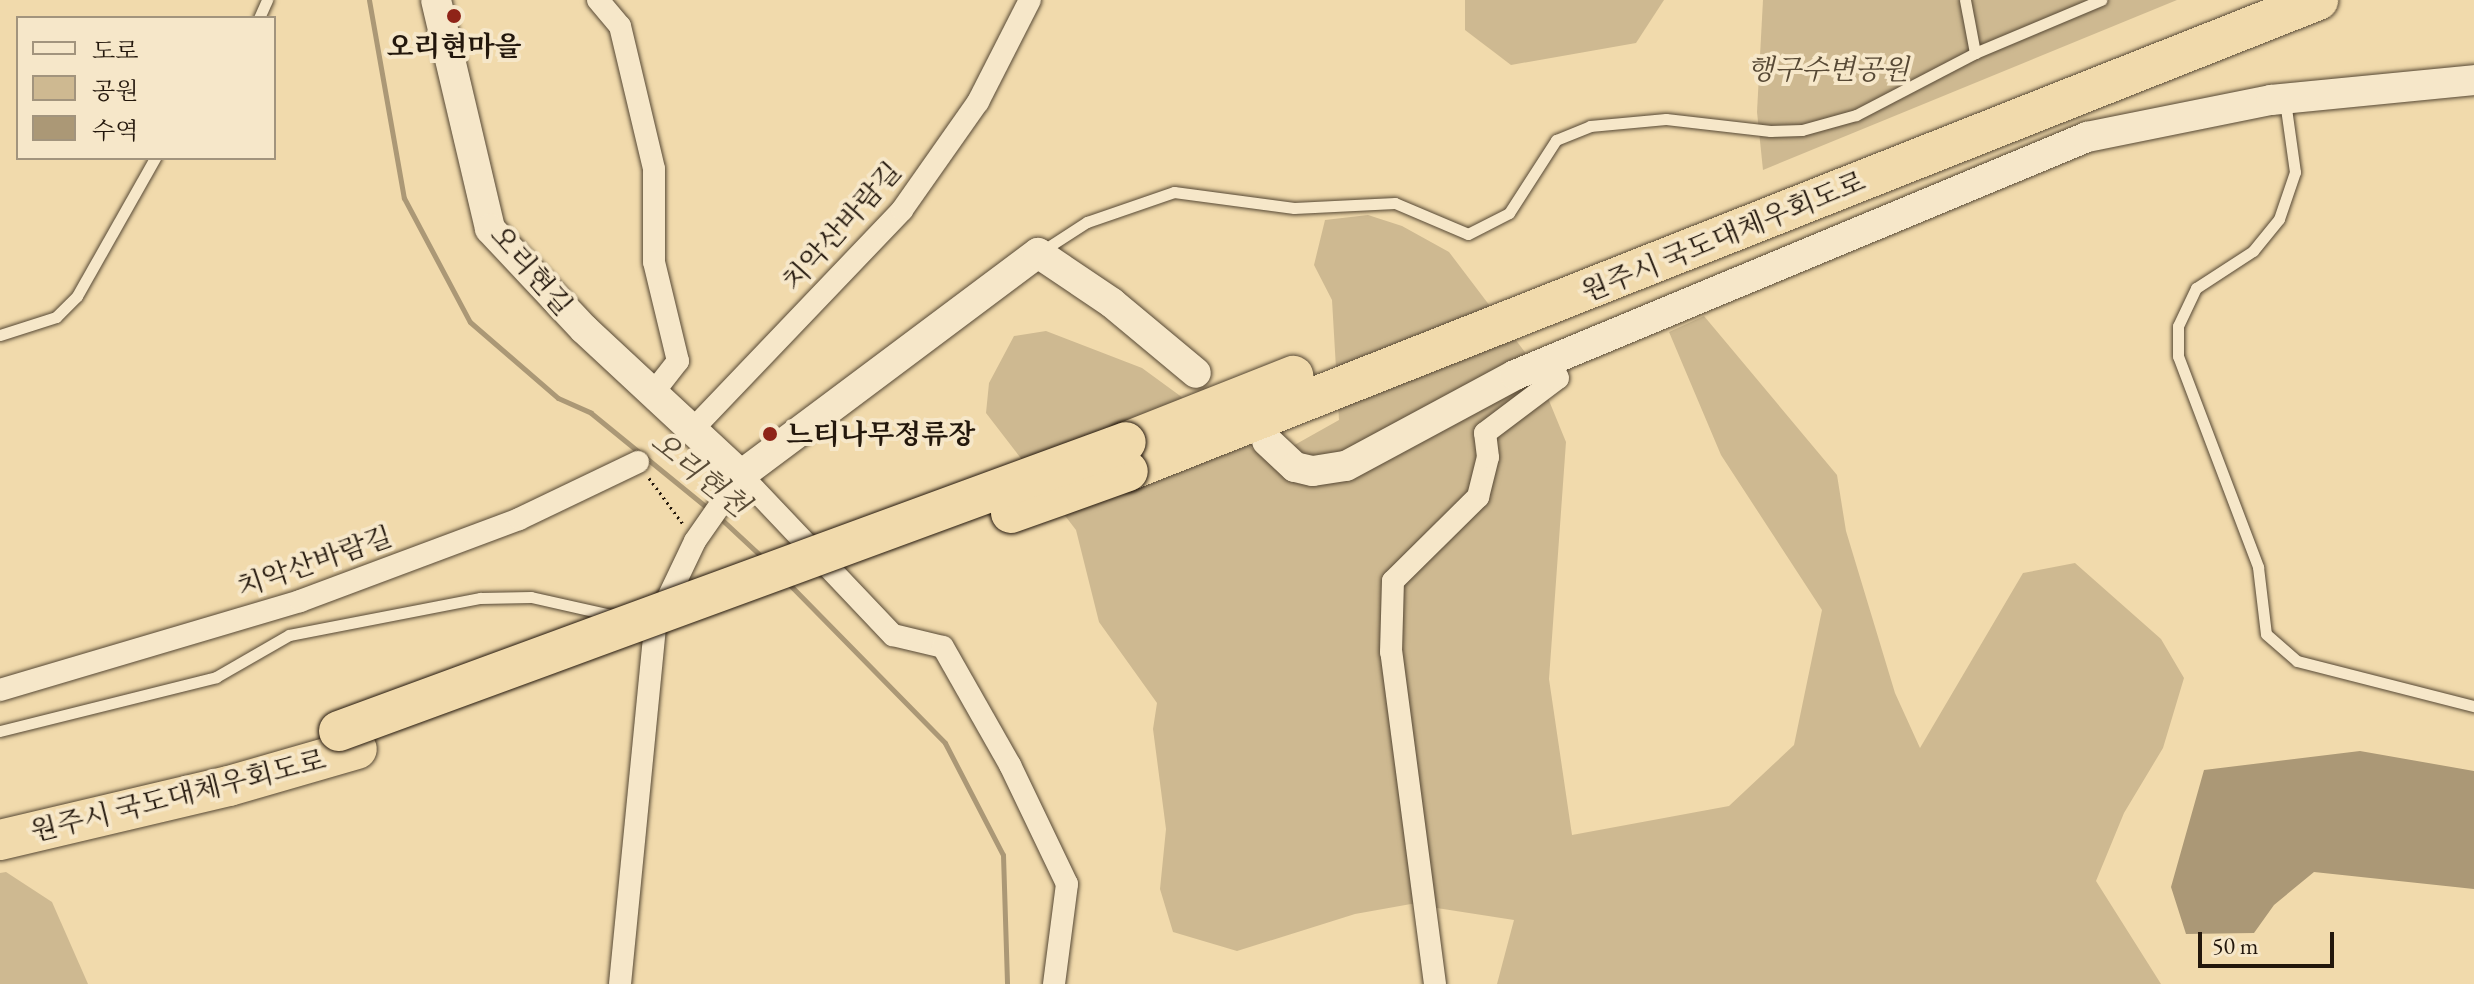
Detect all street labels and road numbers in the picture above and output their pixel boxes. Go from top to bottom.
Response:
street label: 치악산바람길 [774,154,908,298]
street label: 원주시 국도대체우회도로 [1576,164,1870,308]
street label: 오리현길 [484,218,580,322]
street label: 치악산바람길 [232,519,396,603]
street label: 원주시 국도대체우회도로 [27,742,329,848]

